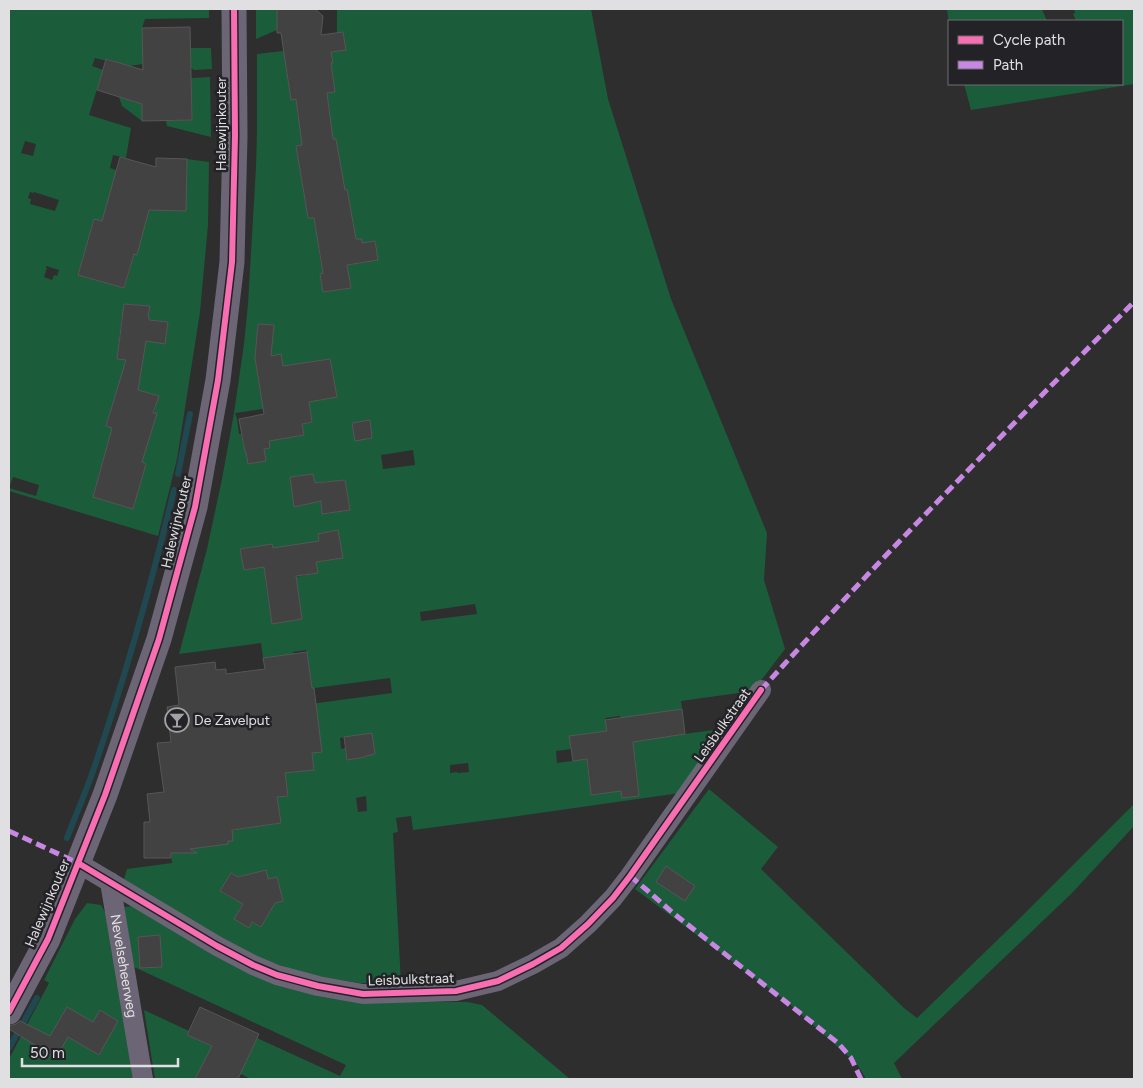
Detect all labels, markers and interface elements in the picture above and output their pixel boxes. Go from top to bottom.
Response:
legend [948,20,1123,85]
text: Cycle path [993,31,1065,49]
text: Path [993,56,1023,74]
street label: Halewijnkouter [213,77,230,171]
street label: Halewijnkouter [158,474,195,570]
street label: Leisbulkstraat [691,685,754,766]
bar icon: De Zavelput [164,707,190,733]
place label: De Zavelput [194,712,270,729]
street label: Halewijnkouter [21,856,74,950]
street label: Nevelseheerweg [106,913,141,1019]
street label: Leisbulkstraat [367,969,455,990]
scale bar [22,1036,179,1068]
text: 50 m [30,1044,65,1062]

